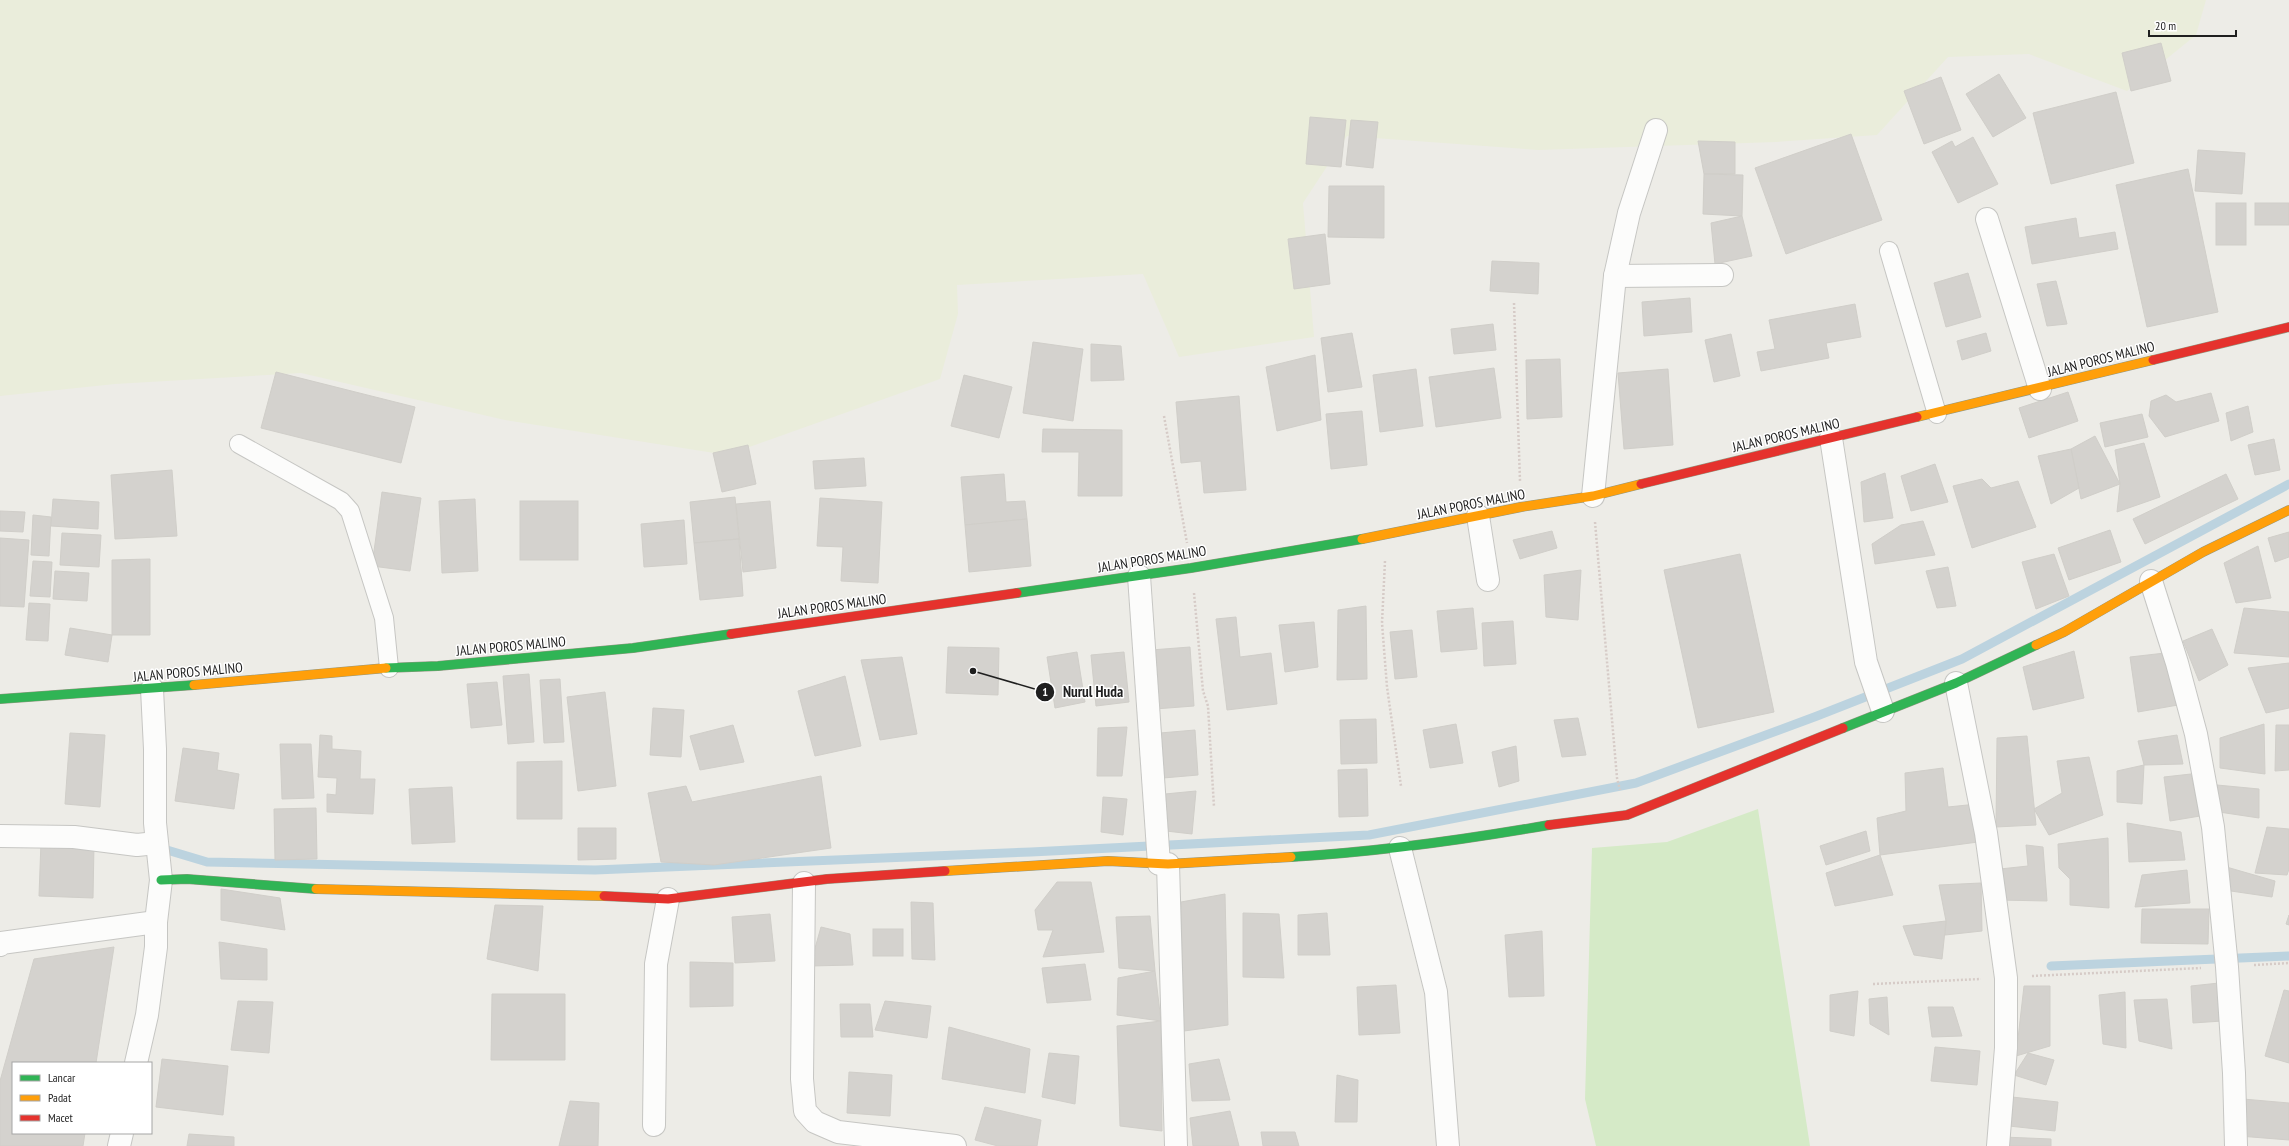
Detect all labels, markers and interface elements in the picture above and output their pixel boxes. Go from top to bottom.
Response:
scale bar [2149,12,2236,38]
text: 20 m [2155,18,2176,33]
street label: JALAN POROS MALINO [2045,337,2157,381]
street label: JALAN POROS MALINO [1730,414,1842,456]
street label: JALAN POROS MALINO [1414,485,1527,523]
street label: JALAN POROS MALINO [1095,541,1208,577]
street label: JALAN POROS MALINO [775,589,888,623]
street label: JALAN POROS MALINO [455,632,567,660]
street label: JALAN POROS MALINO [132,658,244,686]
callout: Nurul Huda [1035,678,1131,705]
text: Nurul Huda [1063,682,1123,701]
text: 1 [1042,684,1048,699]
legend [12,1062,152,1134]
text: Lancar [48,1070,76,1085]
text: Padat [48,1090,72,1105]
text: Macet [48,1110,73,1125]

